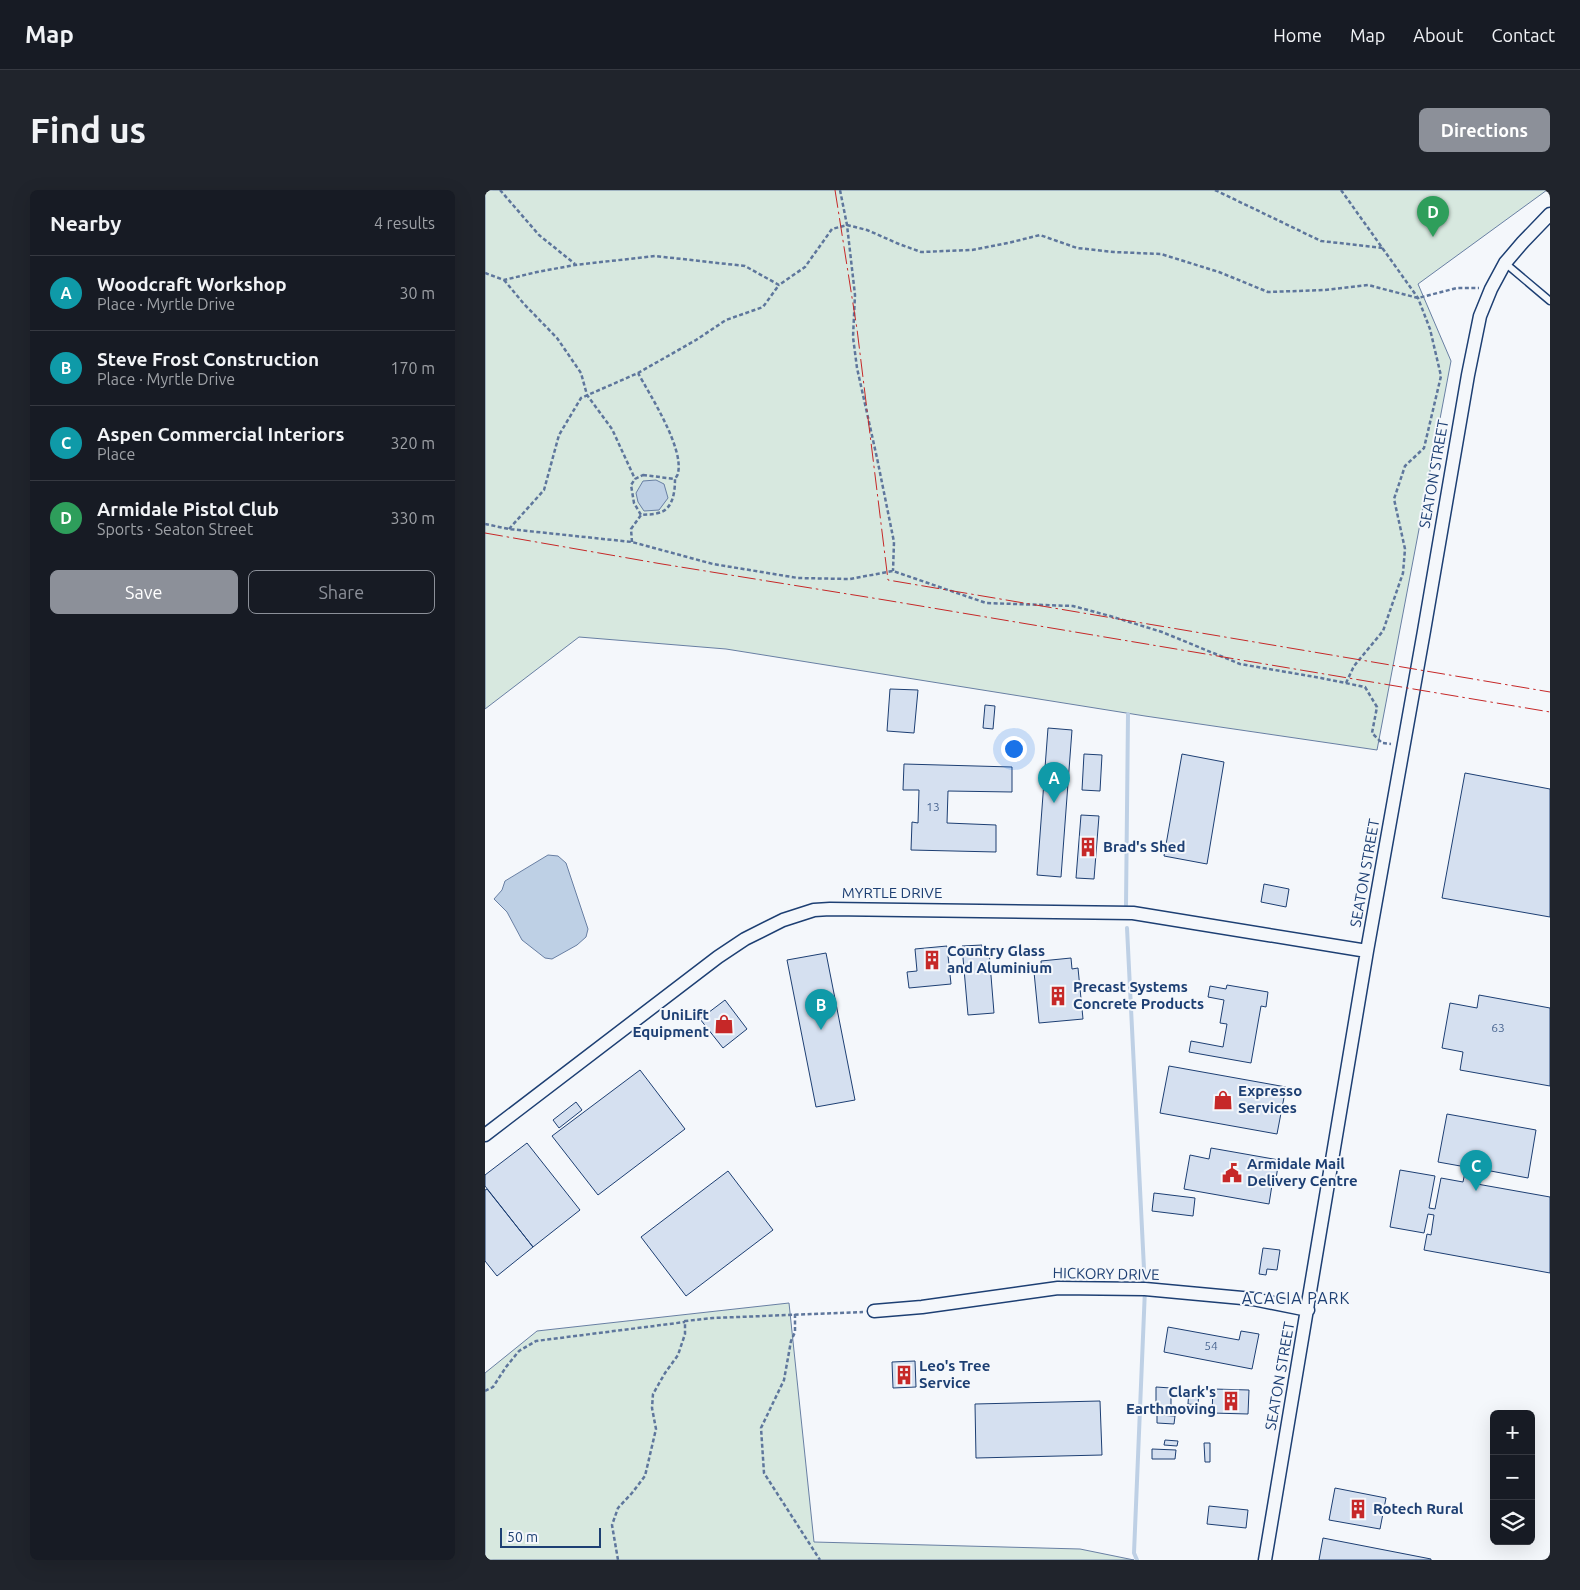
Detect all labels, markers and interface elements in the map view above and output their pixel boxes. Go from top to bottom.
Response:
text: Map [25,21,74,48]
text: Home [1273,25,1322,45]
text: Map [1350,25,1385,45]
text: About [1413,25,1463,45]
text: Contact [1491,25,1555,45]
button: Directions [1419,108,1550,152]
text: Find us [30,110,146,150]
pin: D [1417,196,1449,237]
text: Nearby [50,211,121,235]
text: 4 results [374,214,435,232]
text: Woodcraft Workshop [97,273,287,295]
text: A [60,284,72,302]
text: 30 m [399,284,435,302]
text: Place · Myrtle Drive [97,295,235,313]
text: Steve Frost Construction [97,348,319,370]
text: B [61,359,71,377]
text: 170 m [390,359,435,377]
text: Place · Myrtle Drive [97,370,235,388]
street label: SEATON STREET [1416,418,1452,530]
text: Aspen Commercial Interiors [97,423,344,445]
text: C [61,434,71,452]
text: 320 m [390,434,435,452]
text: Place [97,445,135,463]
text: Armidale Pistol Club [97,498,279,520]
text: D [60,509,72,527]
text: 330 m [390,509,435,527]
text: Sports · Seaton Street [97,520,253,538]
button: Save [50,570,238,614]
button: Share [248,570,435,614]
your location [1001,736,1027,762]
pin: A [1038,762,1070,803]
house number: 13 [926,800,940,813]
street label: SEATON STREET [1347,817,1383,929]
building icon: Brad's Shed [1077,836,1099,858]
place label: Brad's Shed [1103,838,1185,855]
street label: MYRTLE DRIVE [842,884,942,901]
place label: Country Glass and Aluminium [947,942,1052,976]
building icon: Country Glass and Aluminium [921,949,943,971]
place label: Precast Systems Concrete Products [1073,978,1204,1012]
building icon: Precast Systems Concrete Products [1047,985,1069,1007]
pin: B [805,989,837,1030]
place label: UniLift Equipment [632,1006,710,1040]
shop icon: UniLift Equipment [713,1013,735,1035]
house number: 63 [1491,1021,1505,1034]
place label: Expresso Services [1238,1082,1302,1116]
shop icon: Expresso Services [1212,1089,1234,1111]
pin: C [1460,1150,1492,1191]
place label: Armidale Mail Delivery Centre [1247,1155,1358,1189]
public building icon: Armidale Mail Delivery Centre [1221,1162,1243,1184]
street label: HICKORY DRIVE [1052,1264,1160,1283]
district label: ACACIA PARK [1242,1289,1350,1307]
street label: SEATON STREET [1262,1320,1298,1432]
house number: 54 [1204,1339,1218,1352]
place label: Leo's Tree Service [919,1357,990,1391]
building icon: Leo's Tree Service [893,1364,915,1386]
place label: Clark's Earthmoving [1126,1383,1216,1417]
building icon: Clark's Earthmoving [1220,1390,1242,1412]
map controls [1490,1410,1535,1545]
button: + [1490,1410,1535,1455]
button: − [1490,1455,1535,1500]
building icon: Rotech Rural [1347,1498,1369,1520]
place label: Rotech Rural [1373,1500,1464,1517]
button: layers [1490,1500,1535,1545]
scale bar [500,1525,601,1548]
text: 50 m [507,1529,538,1545]

